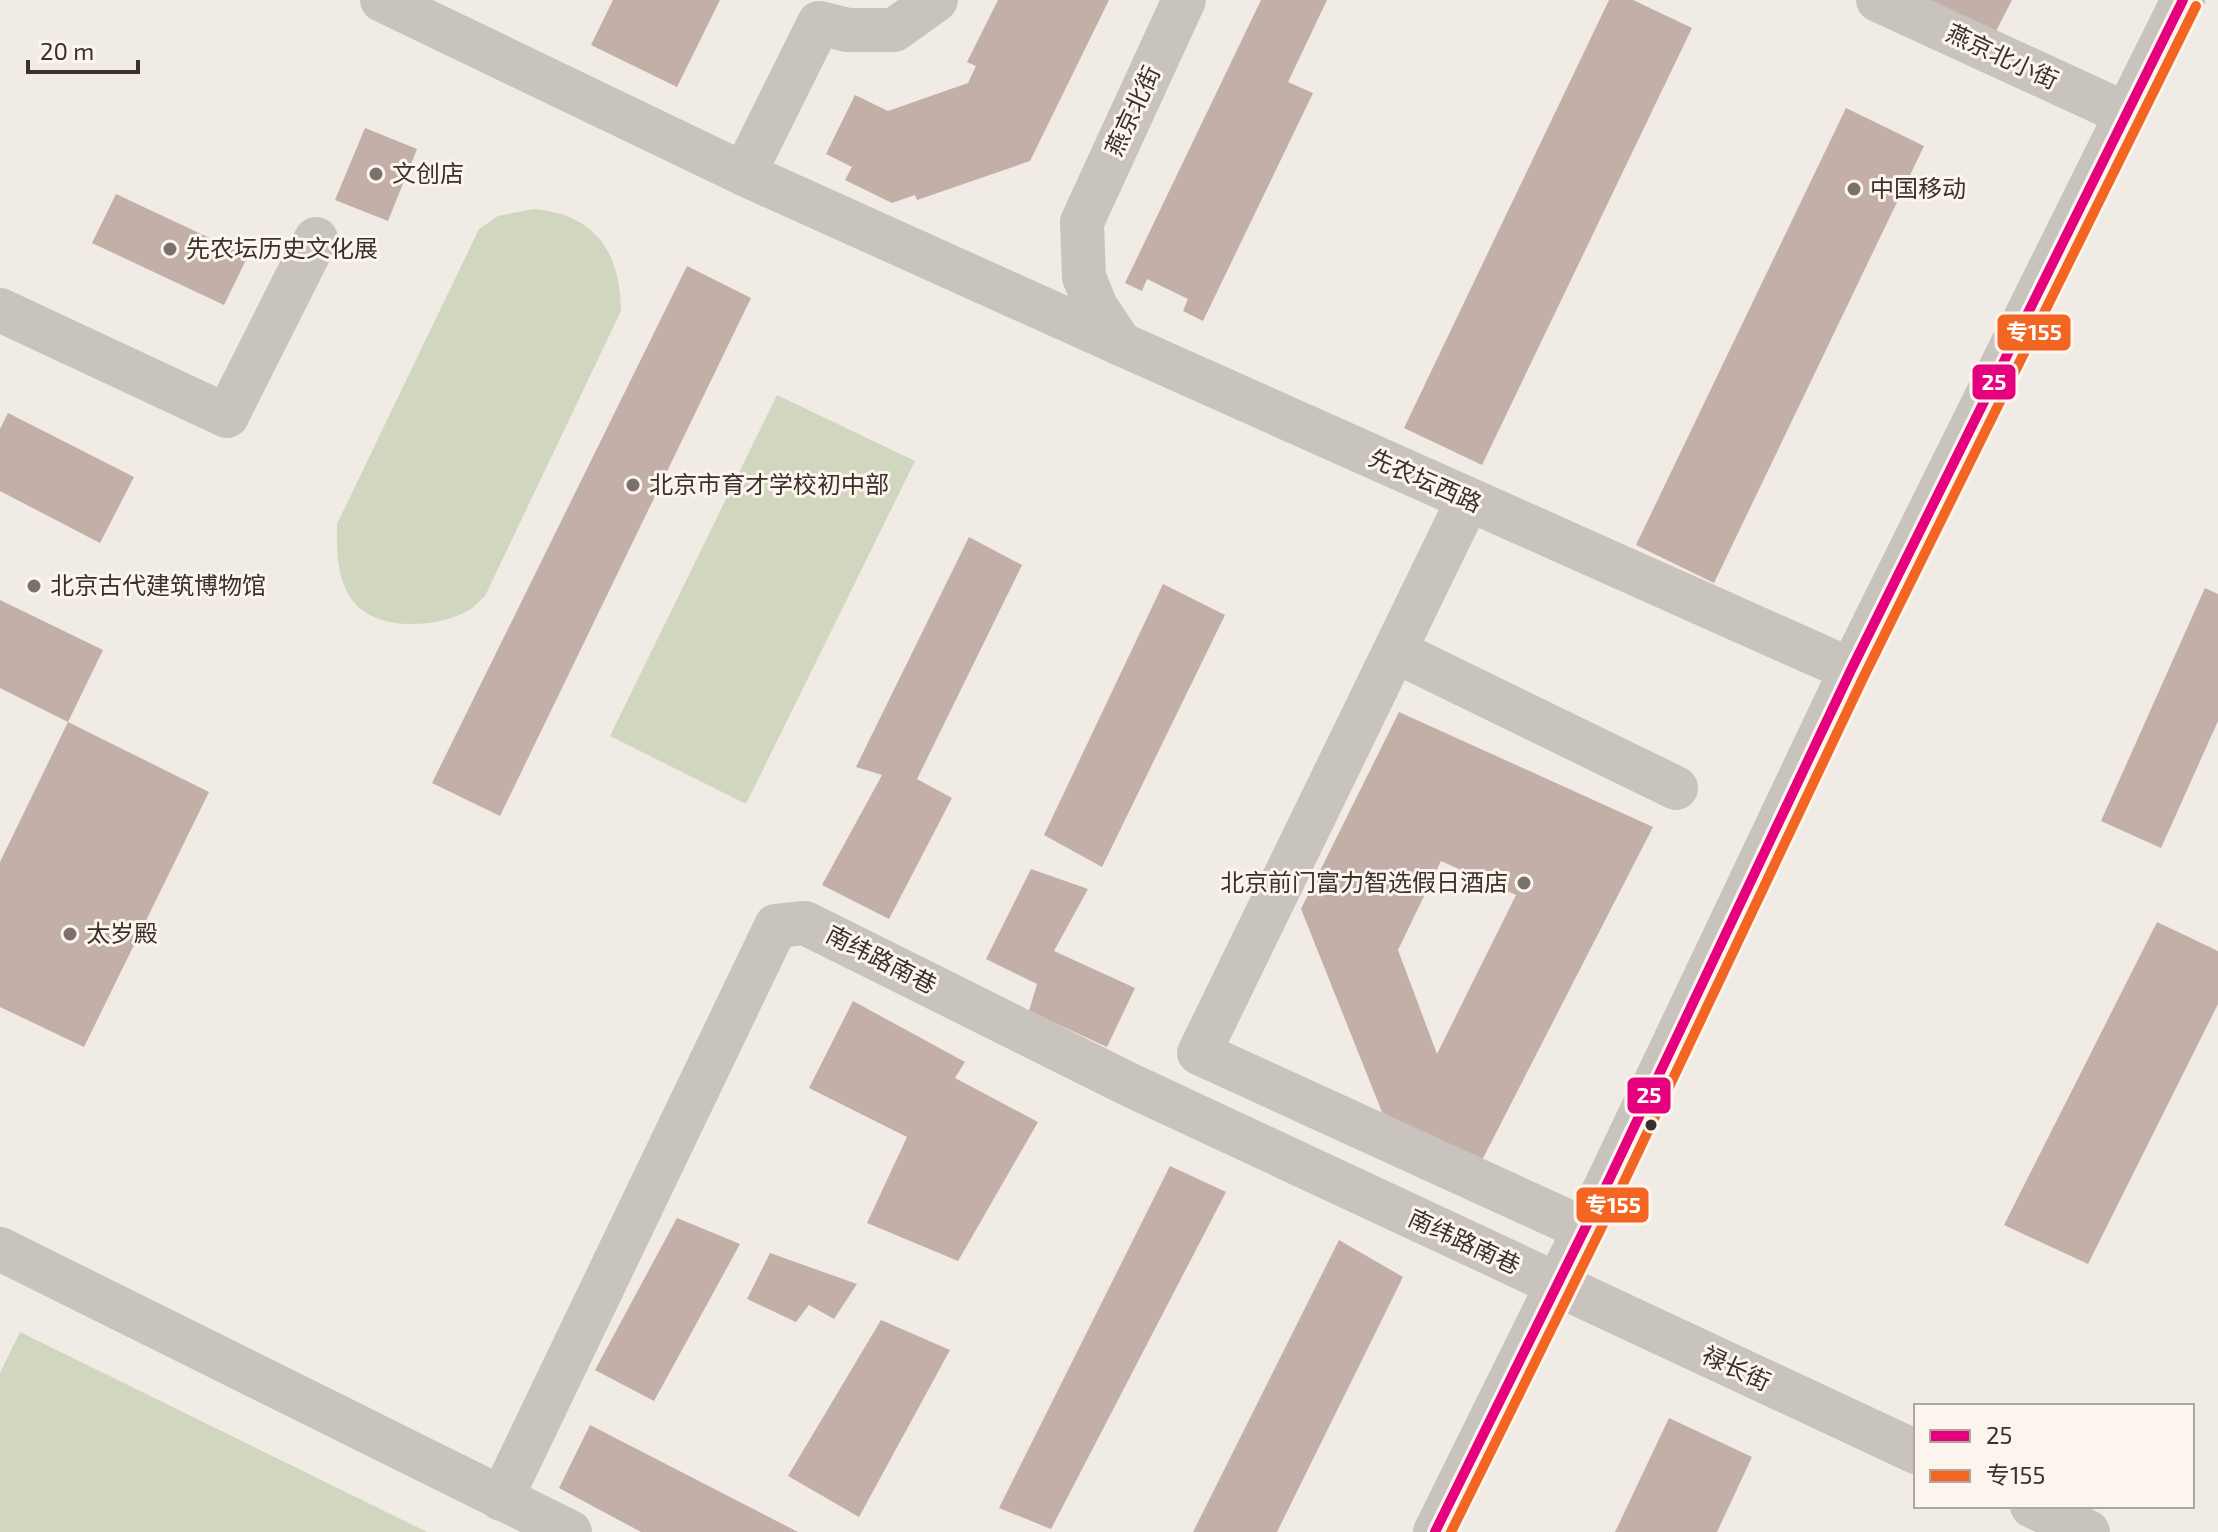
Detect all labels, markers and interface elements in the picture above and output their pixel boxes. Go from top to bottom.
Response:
street label: 燕京北小街 [1942,17,2063,94]
scale bar [28,24,138,74]
text: 20 m [40,36,94,65]
street label: 燕京北街 [1098,61,1165,160]
place label: 文创店 [392,158,464,187]
marker: 文创店 [367,165,385,183]
place label: 中国移动 [1870,173,1966,202]
marker: 中国移动 [1845,180,1863,198]
place label: 先农坛历史文化展 [186,233,378,262]
marker: 先农坛历史文化展 [161,240,179,258]
line badge: 专155 [1996,313,2072,352]
text: 专155 [2006,318,2062,344]
line badge: 25 [1971,363,2017,401]
text: 25 [1982,368,2006,394]
street label: 先农坛西路 [1365,442,1486,517]
place label: 北京市育才学校初中部 [649,469,889,498]
marker: 北京市育才学校初中部 [624,476,642,494]
place label: 北京古代建筑博物馆 [50,570,266,599]
marker: 北京古代建筑博物馆 [25,577,43,595]
place label: 北京前门富力智选假日酒店 [1220,867,1508,896]
marker: 北京前门富力智选假日酒店 [1515,874,1533,892]
place label: 太岁殿 [86,918,158,947]
street label: 南纬路南巷 [822,919,942,999]
marker: 太岁殿 [61,925,79,943]
line badge: 25 [1626,1076,1672,1115]
text: 25 [1637,1081,1661,1107]
unlabelled marker [1643,1117,1659,1133]
line badge: 专155 [1575,1186,1650,1224]
text: 专155 [1585,1191,1641,1217]
street label: 南纬路南巷 [1404,1202,1525,1279]
street label: 禄长街 [1698,1339,1775,1396]
legend [1914,1404,2194,1508]
text: 25 [1986,1420,2012,1449]
text: 专155 [1986,1460,2045,1489]

